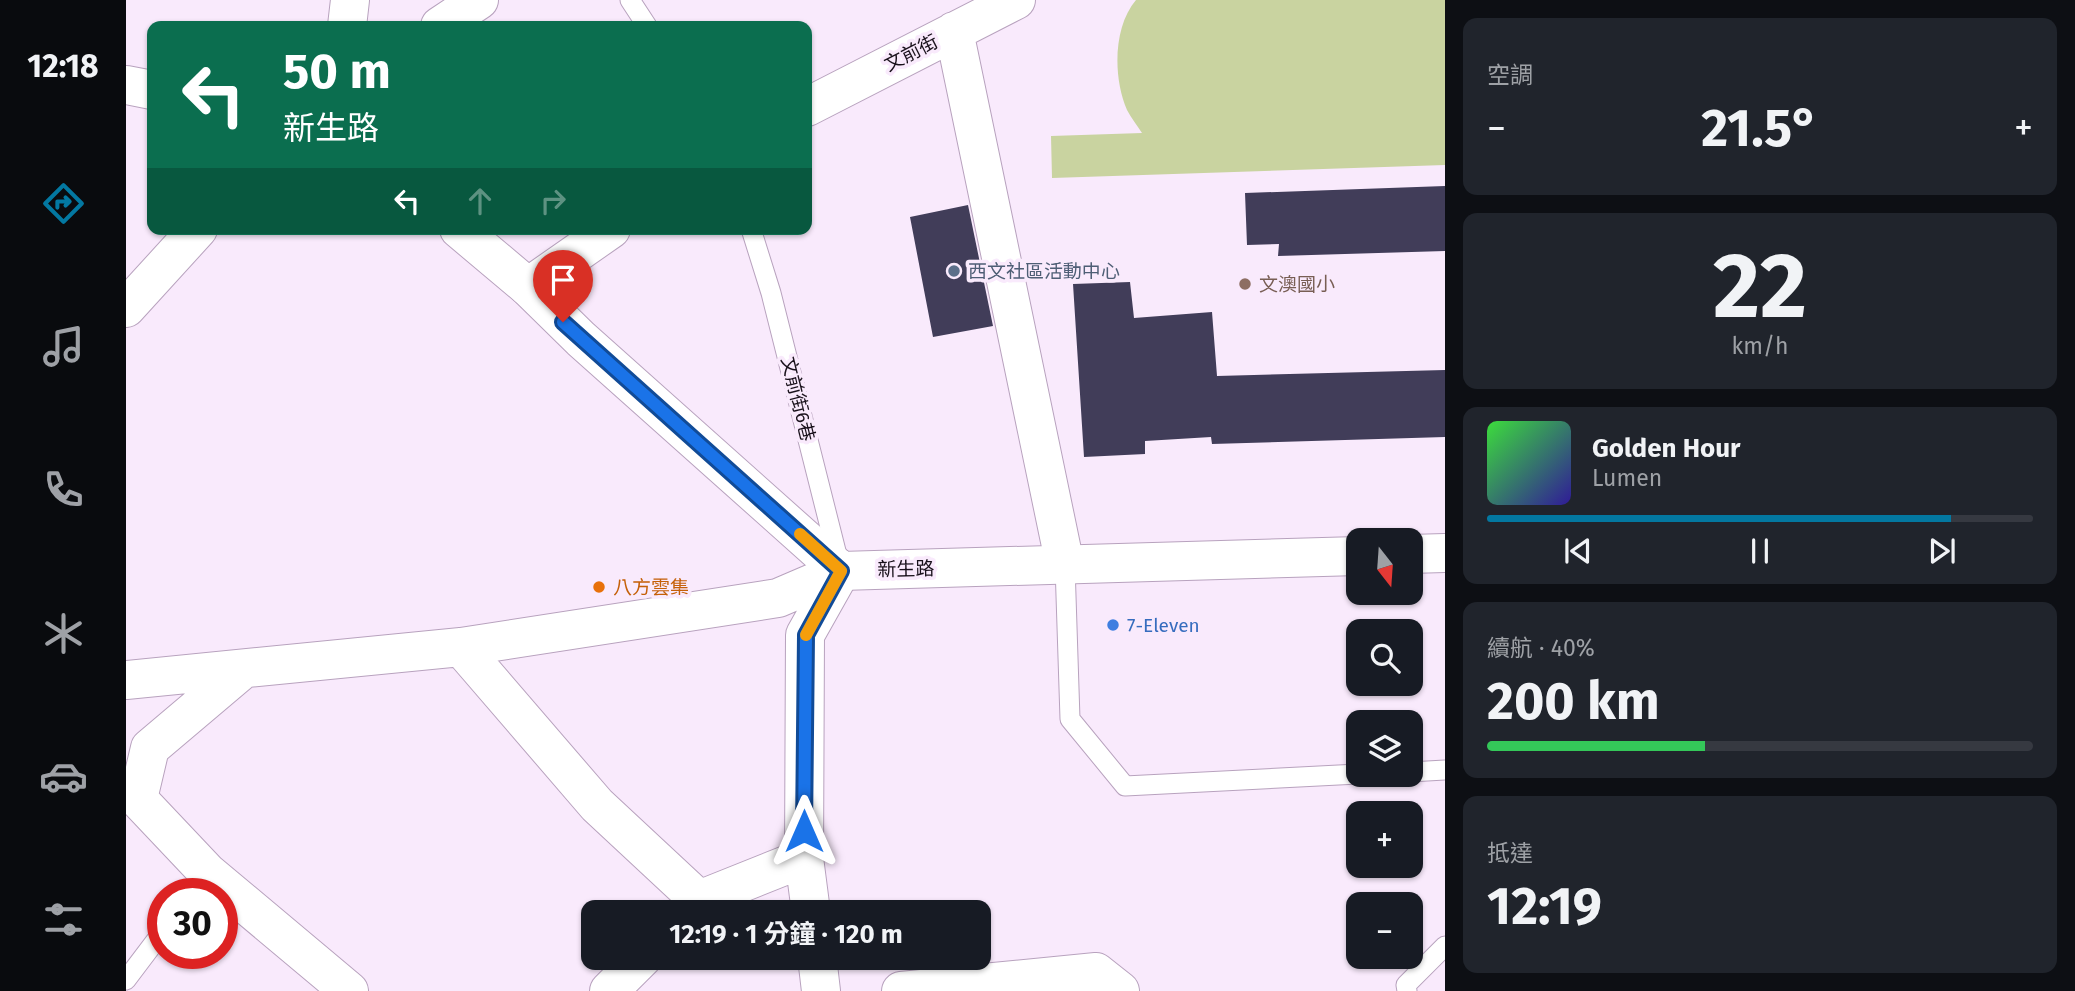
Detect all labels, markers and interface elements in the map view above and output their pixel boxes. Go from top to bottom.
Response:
street label: 文前街 [880,30,942,76]
text: 50 m [283,42,391,101]
text: 12:18 [27,47,99,85]
icon: left [168,49,259,140]
text: 空調 [1487,61,1533,89]
text: 21.5° [1701,97,1819,160]
text: − [1487,105,1506,151]
text: + [2014,105,2033,151]
text: 新生路 [283,109,379,147]
icon: directions [39,179,88,228]
icon: left [388,182,426,220]
icon: ahead [461,182,499,220]
icon: right [534,182,572,220]
text: 22 [1713,232,1807,341]
pin [533,250,593,322]
place label: 西文社區活動中心 [968,260,1120,283]
icon: arrive [544,261,582,299]
marker: 西文社區活動中心 [946,263,962,279]
place label: 文澳國小 [1259,273,1335,296]
marker: 文澳國小 [1237,276,1253,292]
icon: music [39,322,88,371]
text: km/h [1732,332,1788,360]
street label: 文前街6巷 [776,354,820,444]
text: Golden Hour [1592,433,1740,464]
text: Lumen [1592,464,1662,492]
icon: phone [39,465,88,514]
north arrow [1346,528,1423,606]
map controls [1346,528,1423,969]
icon: previous [1559,532,1597,570]
icon: pause [1741,532,1779,570]
icon: next [1923,532,1961,570]
street label: 新生路 [877,557,935,581]
place label: 八方雲集 [613,576,689,599]
marker: 八方雲集 [591,579,607,595]
icon: climate [39,609,88,658]
place label: 7-Eleven [1127,614,1200,637]
marker: 7-Eleven [1105,617,1121,633]
button: search [1346,619,1423,696]
text: 續航 · 40% [1487,634,1595,662]
text: 200 km [1487,670,1660,733]
button: layers [1346,710,1423,787]
icon: car [39,752,88,801]
position arrow [767,794,841,868]
button: + [1346,801,1423,878]
text: 抵達 [1487,839,1533,867]
text: 12:19 [1487,875,1602,938]
speed limit sign: 30 [147,878,238,969]
button: − [1346,892,1423,969]
icon: filters [39,895,88,944]
text: 12:19 · 1 分鐘 · 120 m [669,919,903,950]

